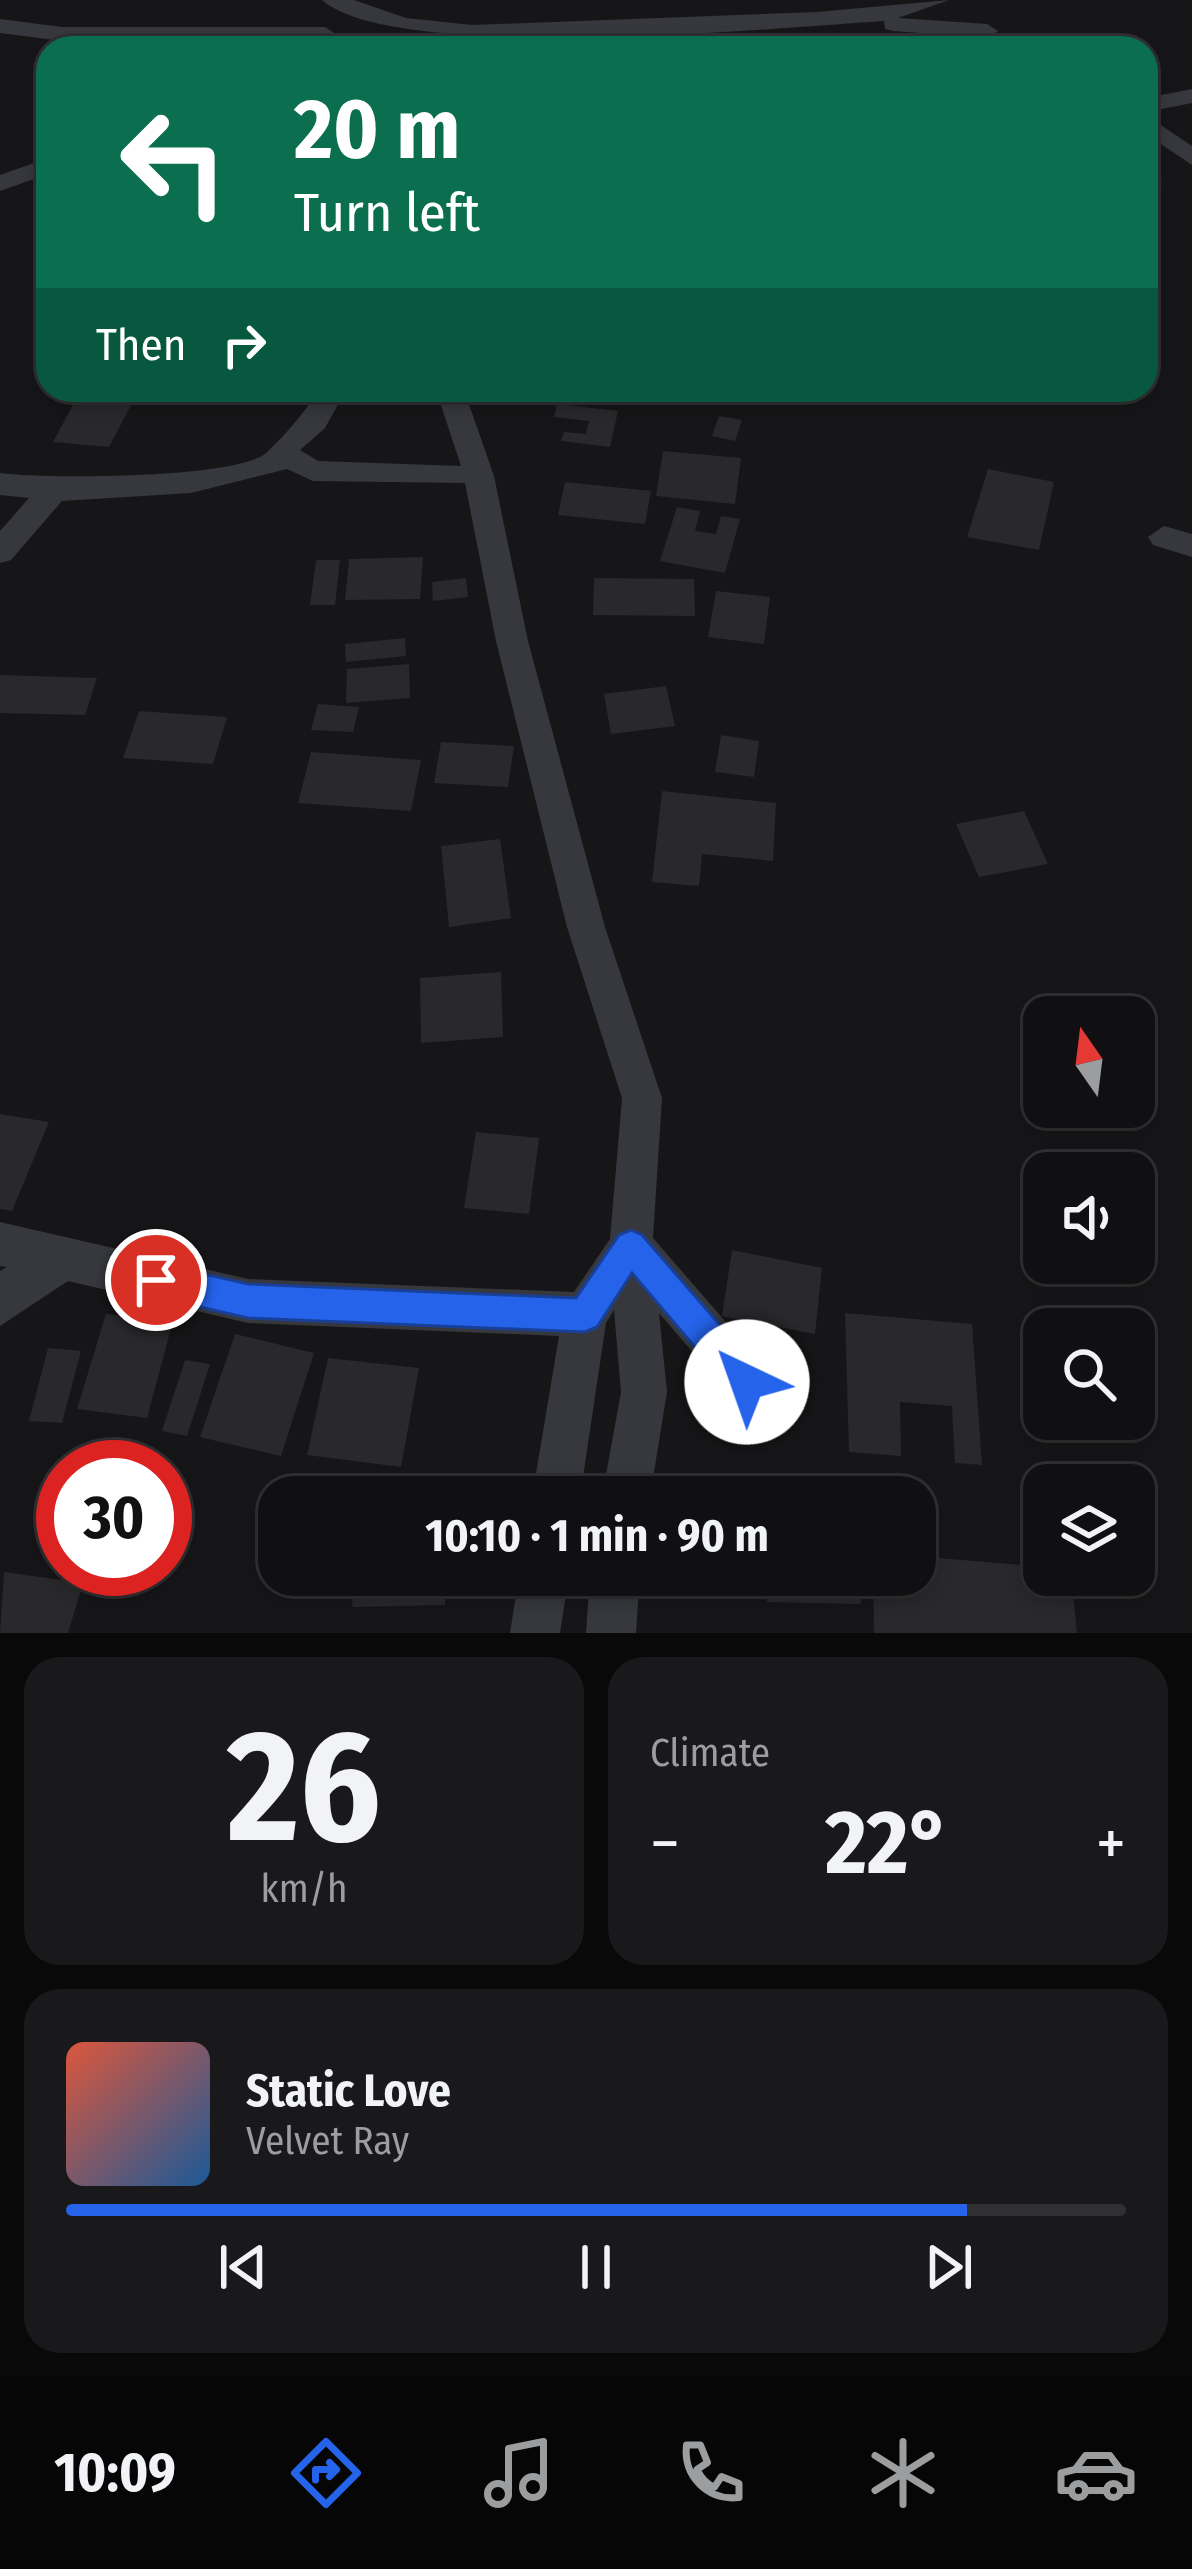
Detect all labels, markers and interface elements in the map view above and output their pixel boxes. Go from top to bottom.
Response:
text: 20 m [294,79,460,180]
icon: left [96,84,252,240]
text: Turn left [294,181,480,245]
icon: right [211,312,277,378]
text: Then [96,318,187,372]
north arrow [1023,996,1155,1128]
map controls [1023,996,1155,1596]
button: sound [1023,1152,1155,1284]
pin [105,1229,207,1331]
icon: arrive [123,1247,189,1313]
button: search [1023,1308,1155,1440]
position arrow [684,1319,810,1445]
speed limit sign: 30 [36,1440,192,1596]
button: layers [1023,1464,1155,1596]
text: 10:10 · 1 min · 90 m [425,1509,769,1563]
text: 26 [227,1694,381,1881]
text: Climate [650,1730,770,1776]
text: 22° [825,1789,951,1897]
text: − [650,1804,680,1883]
text: + [1096,1804,1126,1883]
text: km/h [261,1866,347,1912]
text: Static Love [246,2064,451,2118]
text: Velvet Ray [246,2118,409,2164]
icon: previous [210,2234,276,2300]
icon: pause [563,2234,629,2300]
icon: next [916,2234,982,2300]
icon: directions [284,2431,368,2515]
icon: music [477,2431,561,2515]
icon: phone [669,2431,753,2515]
icon: climate [861,2431,945,2515]
icon: car [1054,2431,1138,2515]
text: 10:09 [54,2441,176,2505]

